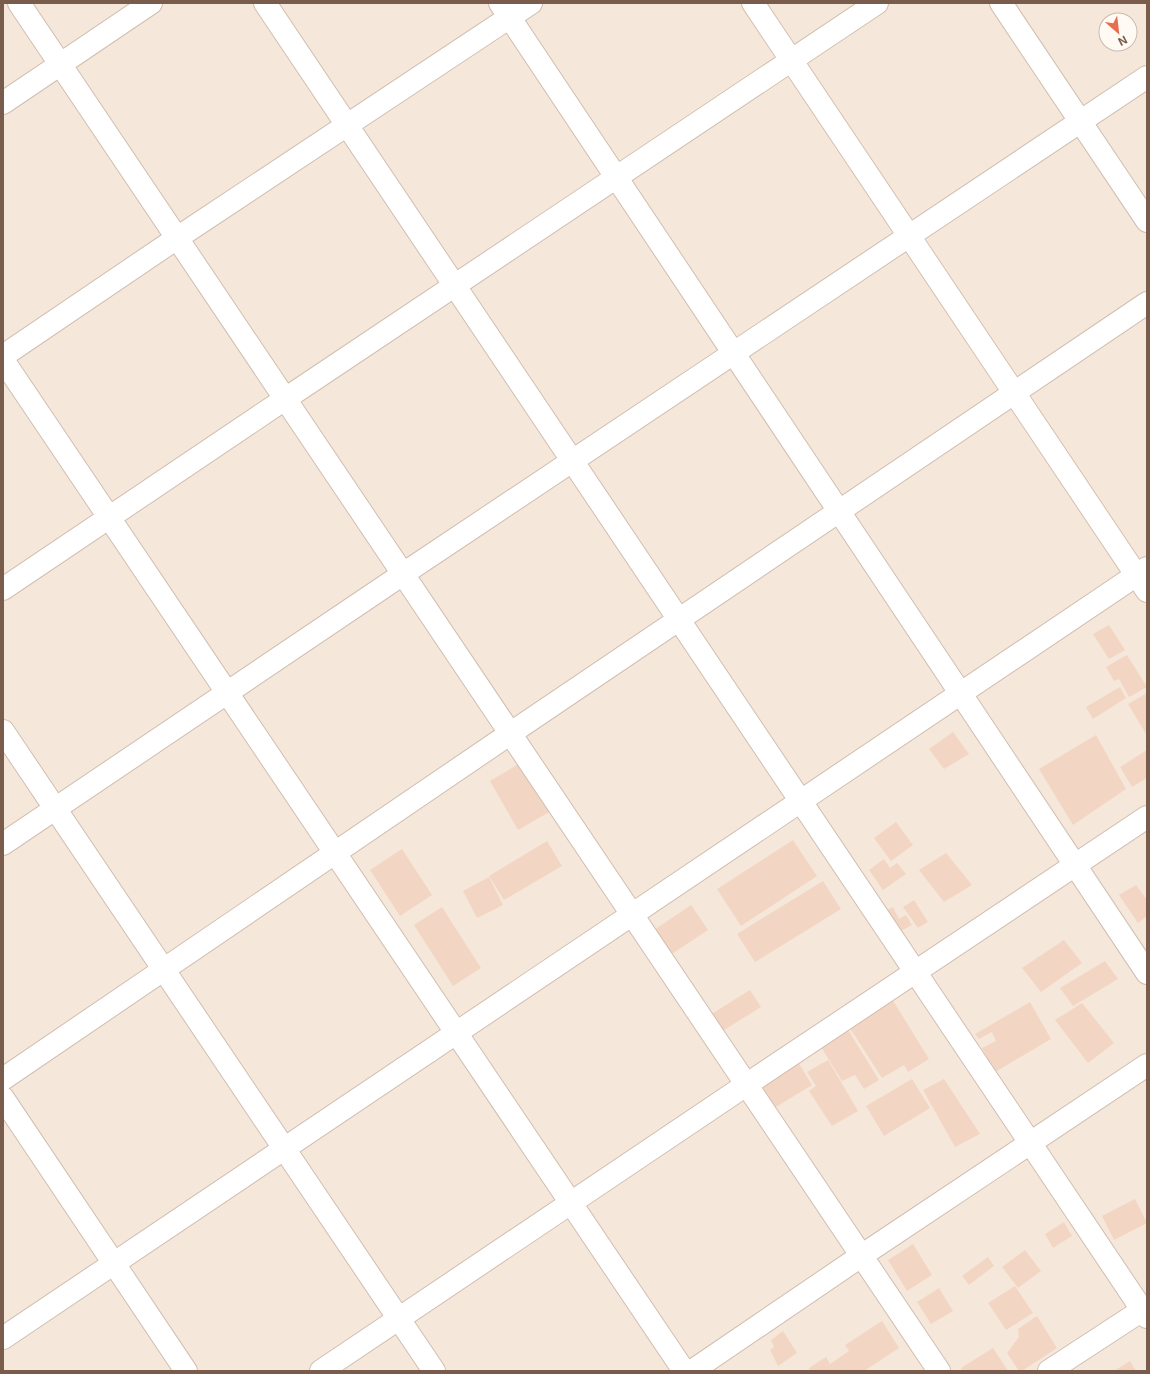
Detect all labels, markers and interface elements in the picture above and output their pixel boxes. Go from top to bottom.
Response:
north arrow [1098,12,1138,52]
text: N [1116,33,1130,49]

